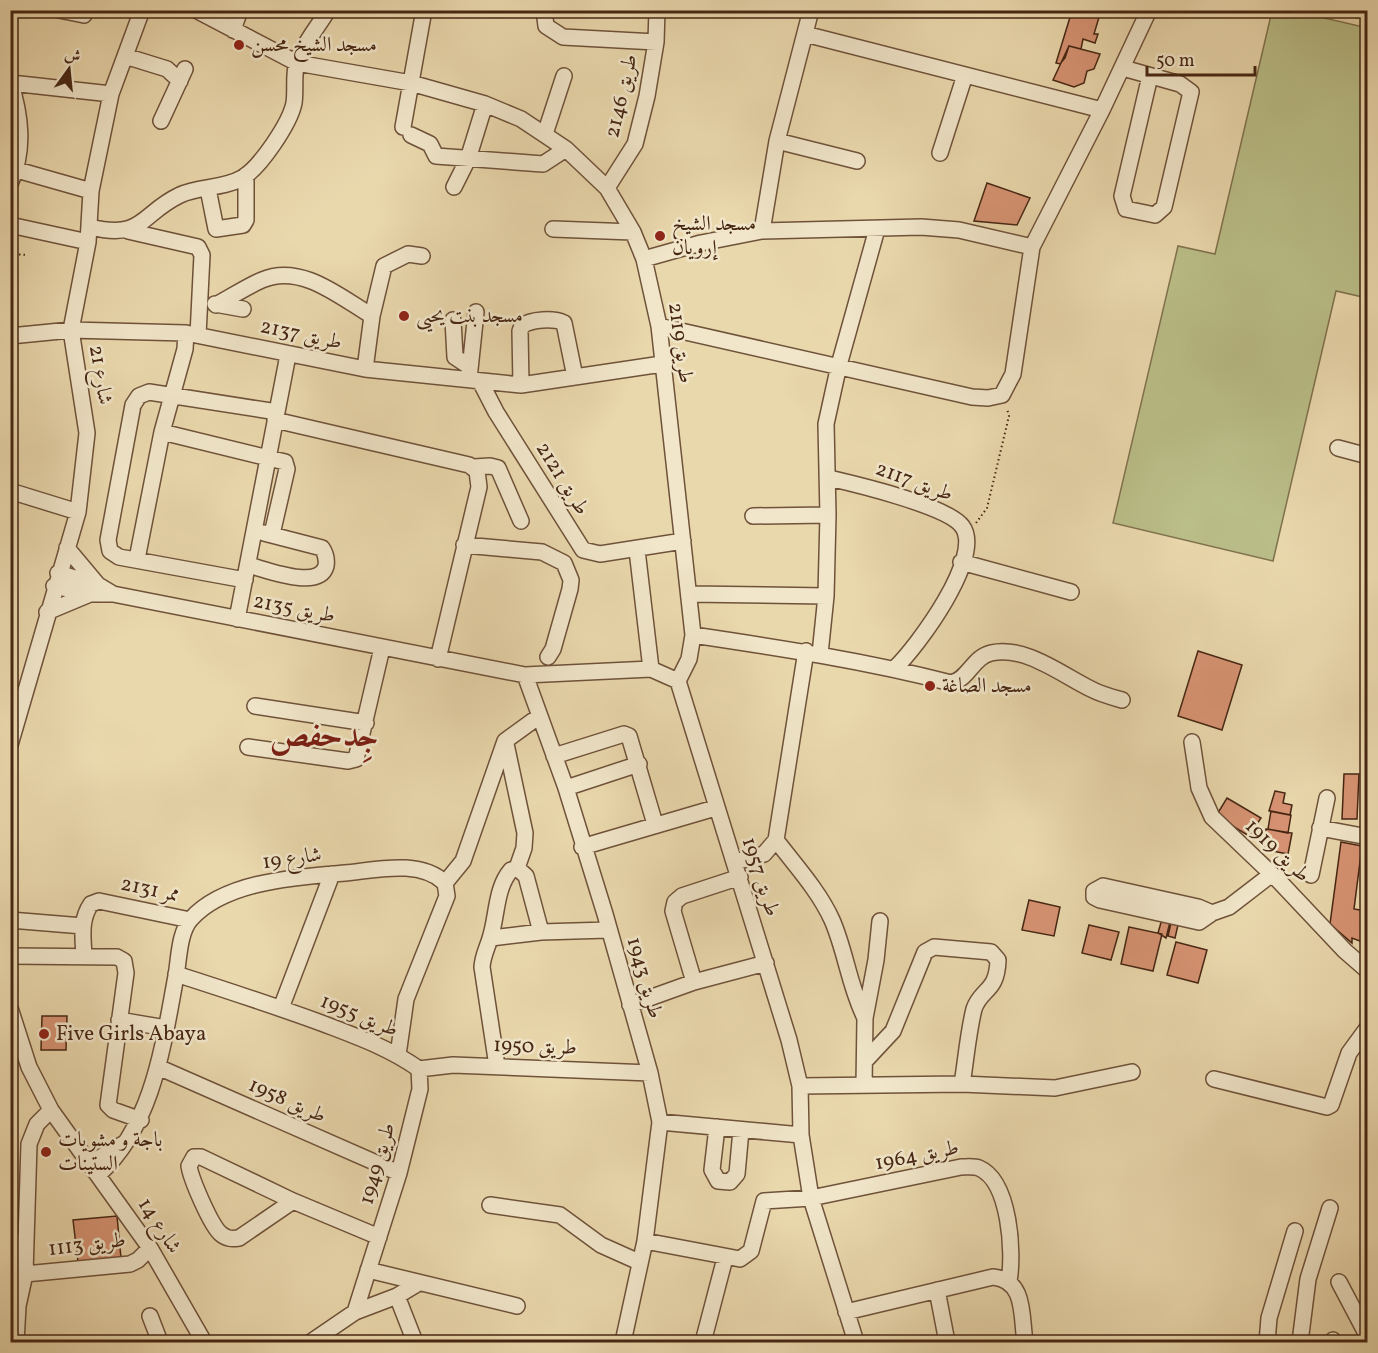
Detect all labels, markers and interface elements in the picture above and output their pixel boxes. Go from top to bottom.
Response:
place label: مسجد الشيخ محسن [251,31,377,63]
marker: مسجد الشيخ محسن [232,38,246,52]
north arrow [39,39,99,99]
scale bar [1147,39,1255,77]
text: ش [62,44,83,69]
text: 50 m [1156,49,1195,74]
street label: طريق 2146 [598,51,646,141]
place label: مسجد الشيخ إرويان [672,210,756,263]
marker: مسجد الشيخ إرويان [653,229,667,243]
street label: طريق 2119 [660,301,700,385]
place label: مسجد بنت يحيى [416,302,523,333]
marker: مسجد بنت يحيى [397,309,411,323]
street label: طريق 2137 [257,312,345,358]
street label: شارع 21 [79,343,119,407]
street label: طريق 2121 [528,437,596,521]
street label: طريق 2117 [871,455,957,509]
street label: طريق 2135 [251,587,337,631]
place label: مسجد الصاغة [942,672,1032,701]
marker: مسجد الصاغة [923,679,937,693]
district label: جِدحفص [270,715,378,763]
street label: طريق 1919 [1238,813,1316,889]
street label: طريق 1957 [734,834,786,920]
street label: شارع 19 [260,840,324,879]
street label: ممر 2131 [118,870,182,910]
street label: طريق 1943 [619,934,669,1022]
street label: طريق 1955 [316,987,402,1045]
place label: Five Girls Abaya [56,1020,206,1049]
marker: Five Girls Abaya [37,1027,51,1041]
street label: طريق 1950 [493,1031,577,1063]
street label: طريق 1958 [244,1071,330,1131]
street label: طريق 1949 [352,1120,404,1208]
place label: باجة و مشويات الستينات [58,1126,162,1179]
street label: طريق 1964 [872,1134,962,1178]
marker: باجة و مشويات الستينات [39,1145,53,1159]
street label: شارع 14 [128,1192,188,1261]
street label: طريق 1113 [47,1226,127,1264]

